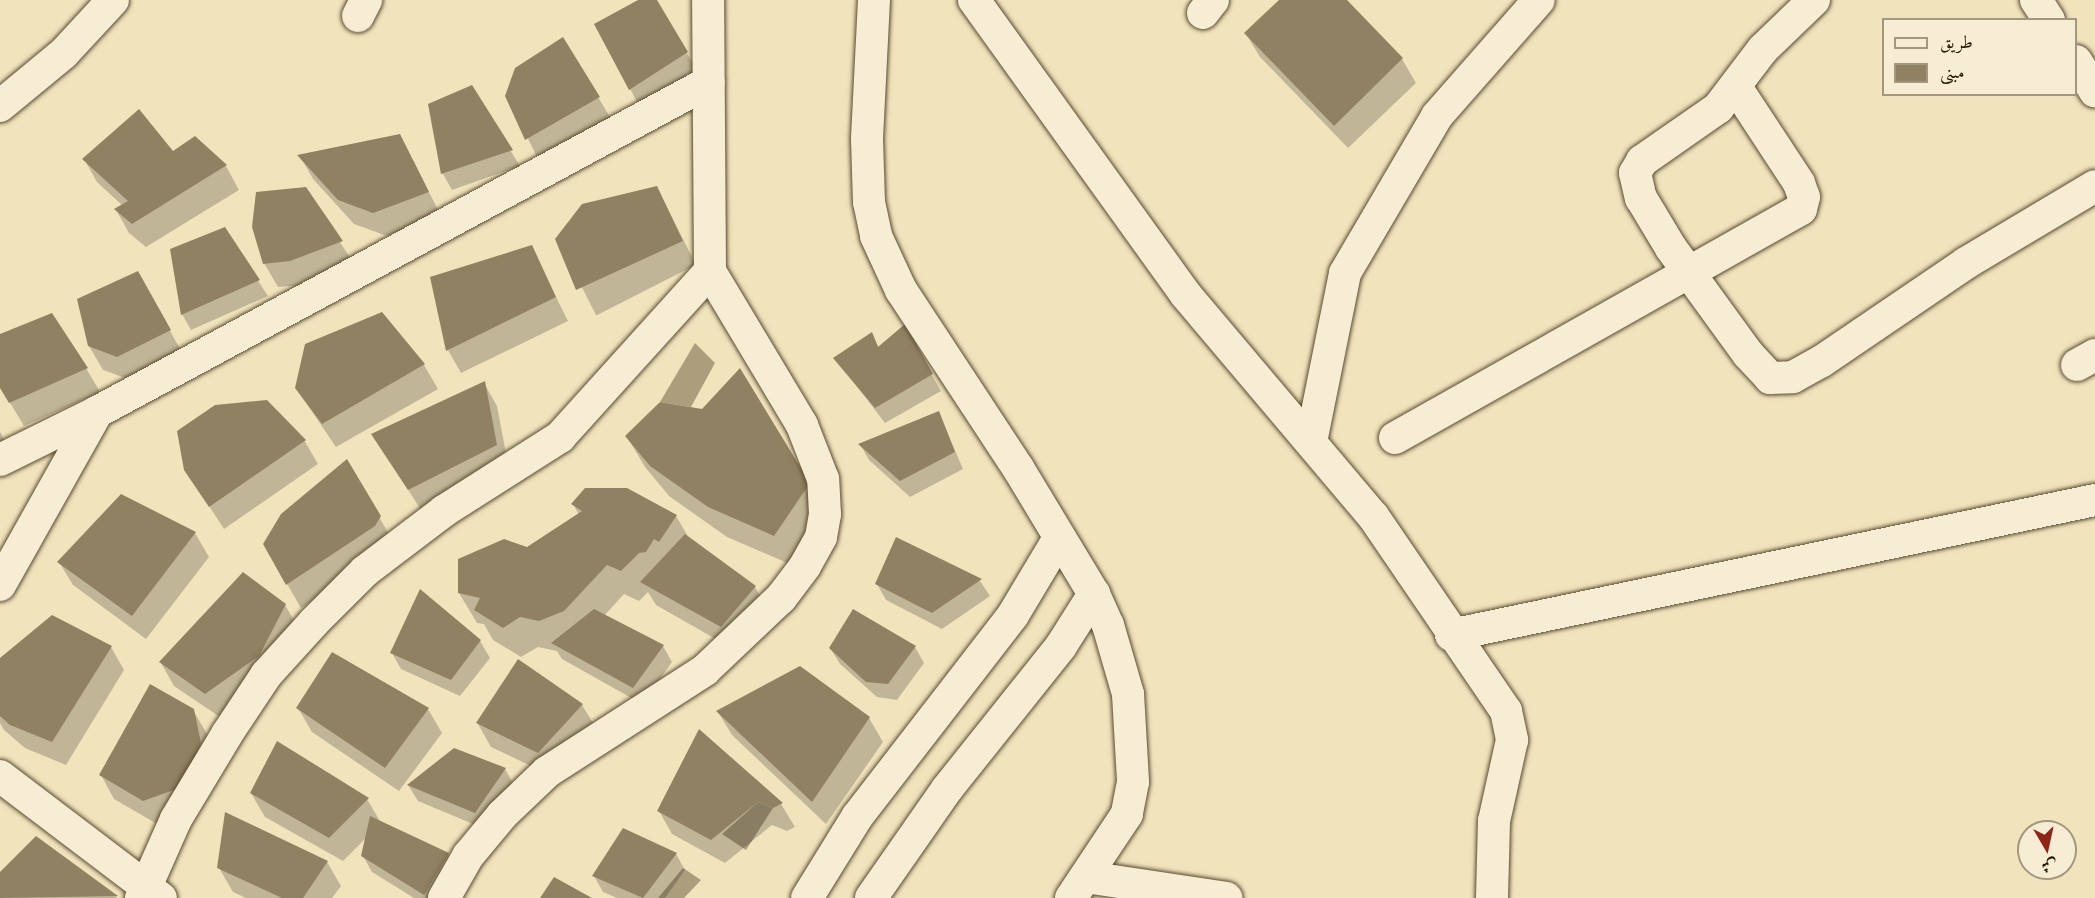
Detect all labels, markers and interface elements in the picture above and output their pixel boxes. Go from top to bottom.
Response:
legend [1882,18,2077,96]
text: طريق [1940,32,1973,54]
text: مبنى [1940,62,1965,84]
north arrow [2017,820,2077,880]
text: ش [2040,855,2059,877]

